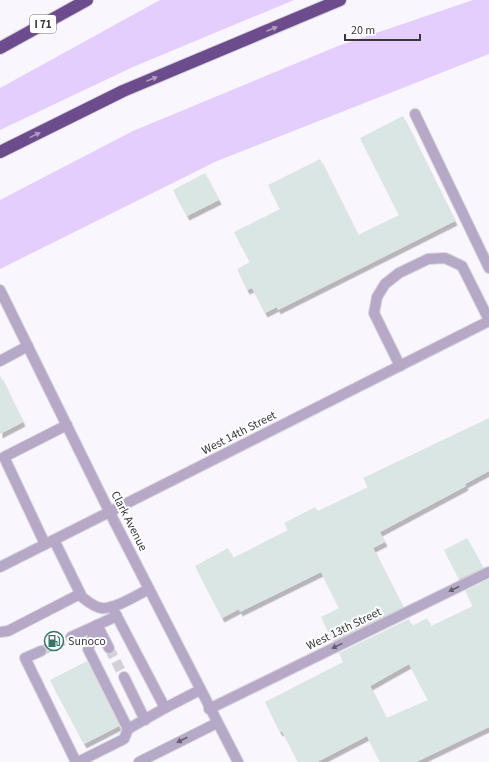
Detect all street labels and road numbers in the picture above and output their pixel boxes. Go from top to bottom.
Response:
road number: I 71 [30,15,56,33]
street label: West 14th Street [199,407,279,459]
street label: Clark Avenue [107,488,151,554]
street label: West 13th Street [304,603,384,655]

